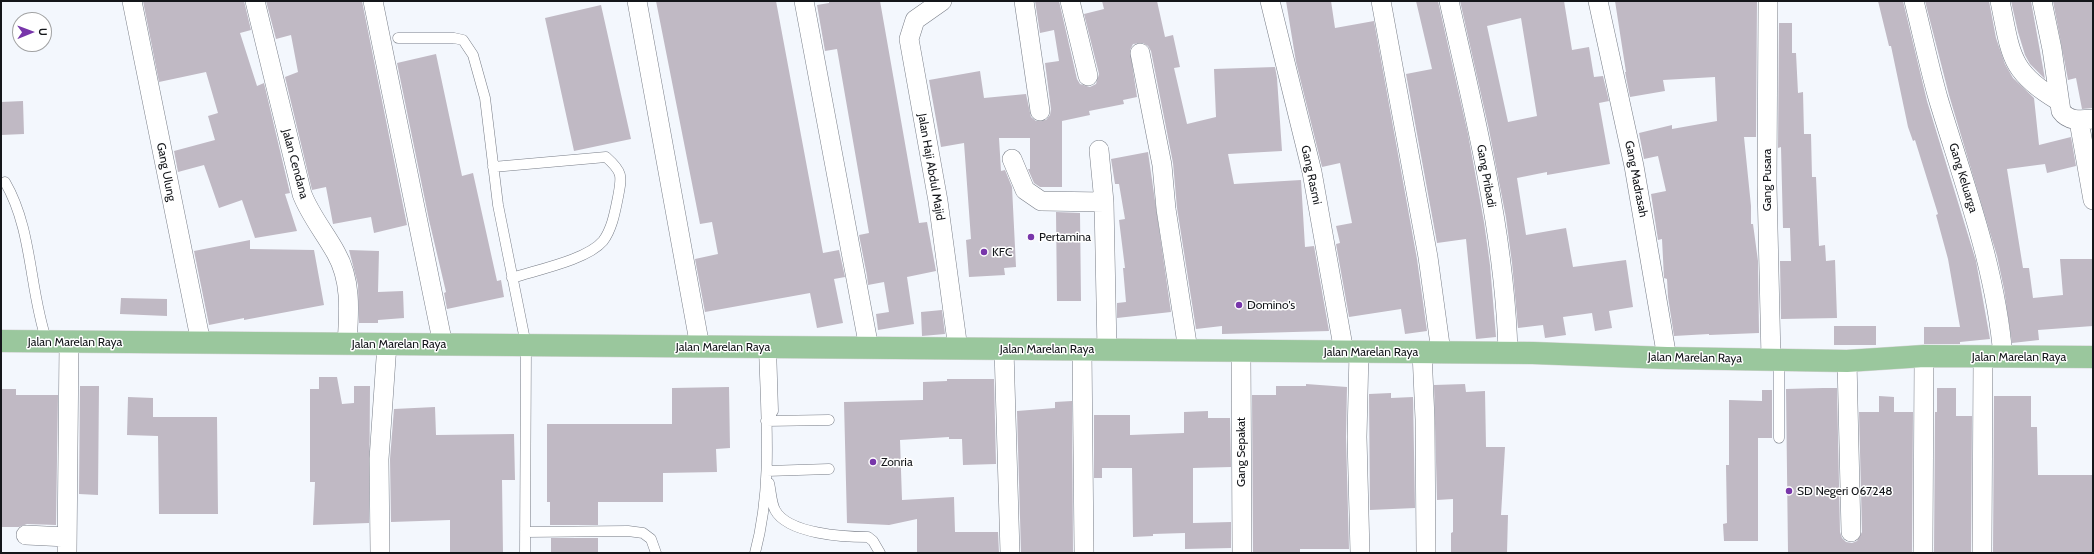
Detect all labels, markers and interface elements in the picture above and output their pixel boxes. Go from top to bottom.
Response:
north arrow [12,12,52,52]
text: U [36,28,50,36]
street label: Jalan Haji Abdul Majid [915,112,947,222]
street label: Jalan Cendana [279,128,311,200]
street label: Gang Madrasah [1621,139,1651,219]
street label: Gang Ulung [153,141,179,203]
street label: Gang Keluarga [1946,141,1980,215]
street label: Gang Pribadi [1473,143,1499,209]
street label: Gang Rasmi [1298,144,1324,206]
street label: Gang Pusara [1760,149,1774,211]
place label: Pertamina [1039,230,1091,244]
marker: Pertamina [1026,232,1036,242]
place label: KFC [992,245,1012,259]
marker: KFC [979,247,989,257]
place label: Domino's [1247,298,1295,312]
marker: Domino's [1234,300,1244,310]
street label: Jalan Marelan Raya [28,335,122,349]
street label: Jalan Marelan Raya [352,337,446,351]
street label: Jalan Marelan Raya [676,340,770,354]
street label: Jalan Marelan Raya [1000,342,1094,356]
street label: Jalan Marelan Raya [1324,345,1418,359]
street label: Jalan Marelan Raya [1648,350,1742,366]
street label: Jalan Marelan Raya [1972,350,2066,364]
street label: Gang Sepakat [1234,417,1248,487]
place label: Zonria [881,455,913,469]
marker: Zonria [868,457,878,467]
place label: SD Negeri 067248 [1797,484,1893,498]
marker: SD Negeri 067248 [1784,486,1794,496]

